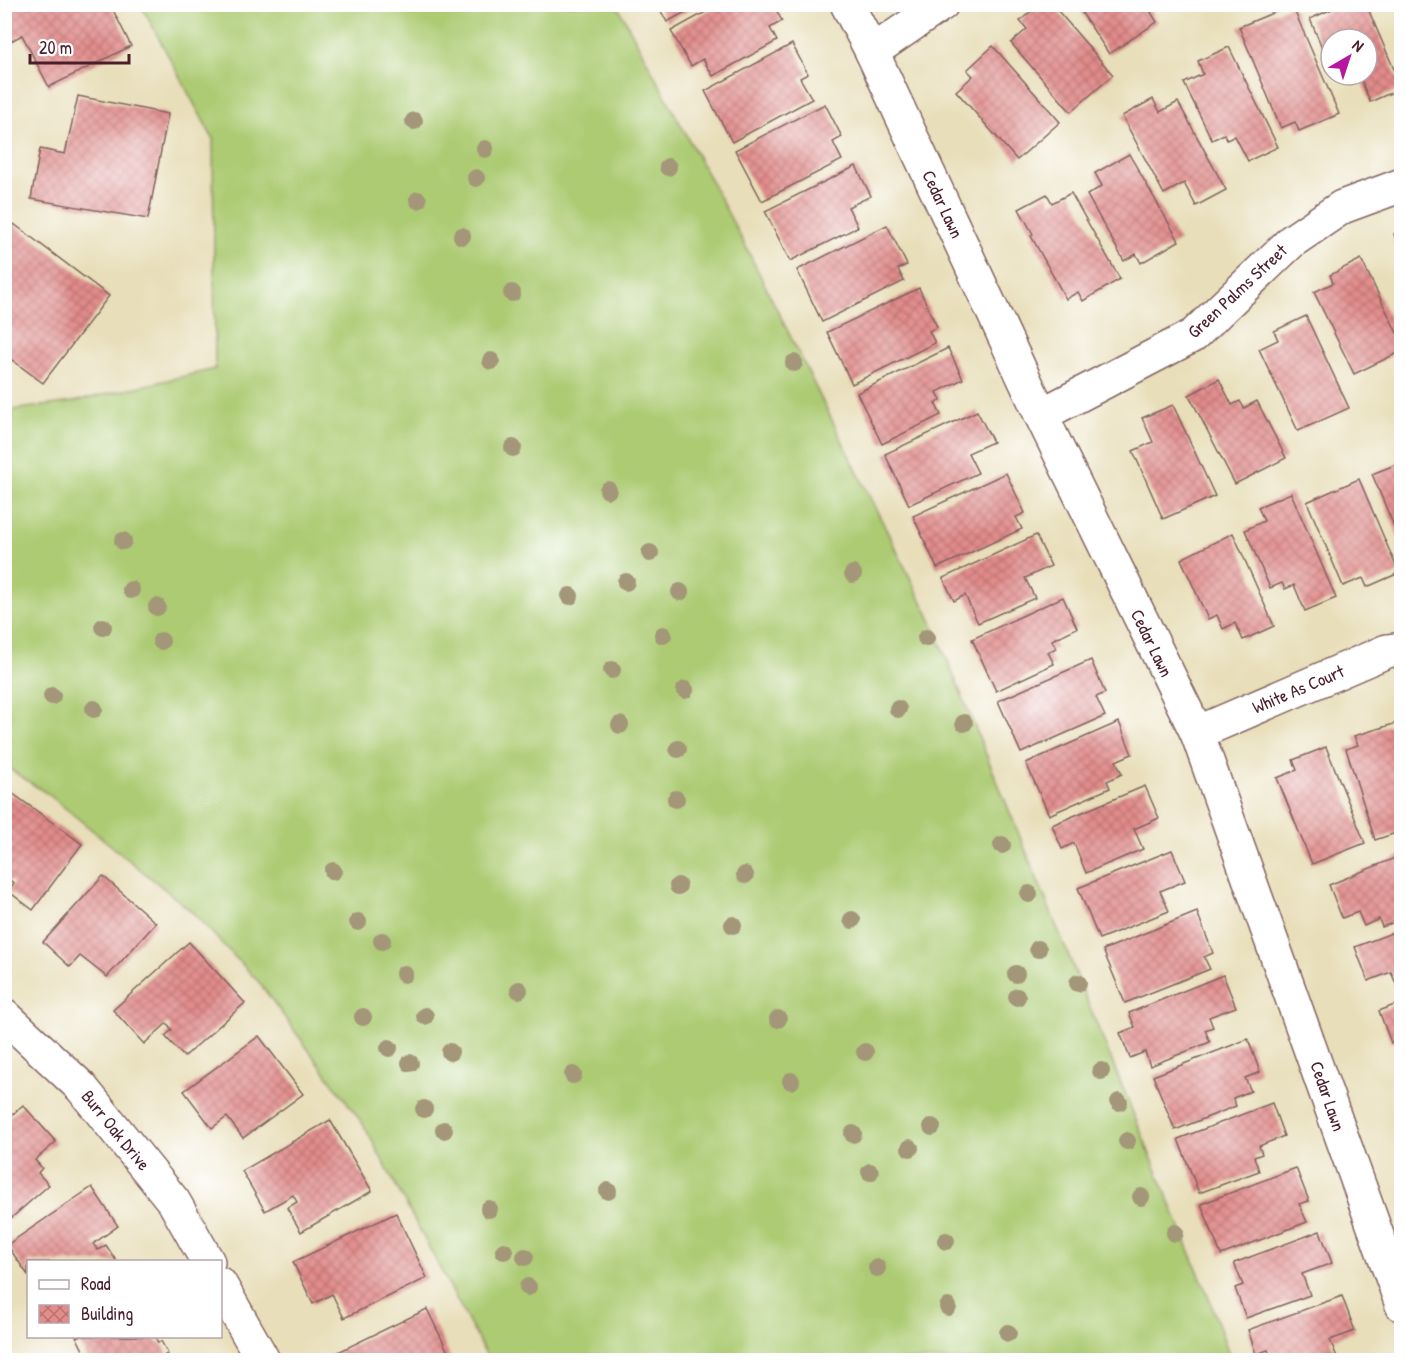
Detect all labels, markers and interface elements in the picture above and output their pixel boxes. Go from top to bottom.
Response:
scale bar [30,27,129,65]
north arrow [1319,27,1379,87]
text: N [1348,34,1369,57]
text: 20 m [39,35,72,60]
street label: Cedar Lawn [916,166,970,242]
street label: Green Palms Street [1182,238,1293,344]
street label: Cedar Lawn [1125,605,1179,681]
street label: White As Court [1248,658,1348,720]
street label: Cedar Lawn [1304,1058,1352,1134]
street label: Burr Oak Drive [76,1084,156,1176]
legend [27,1260,222,1338]
text: Road [81,1271,111,1296]
text: Building [81,1301,133,1326]

